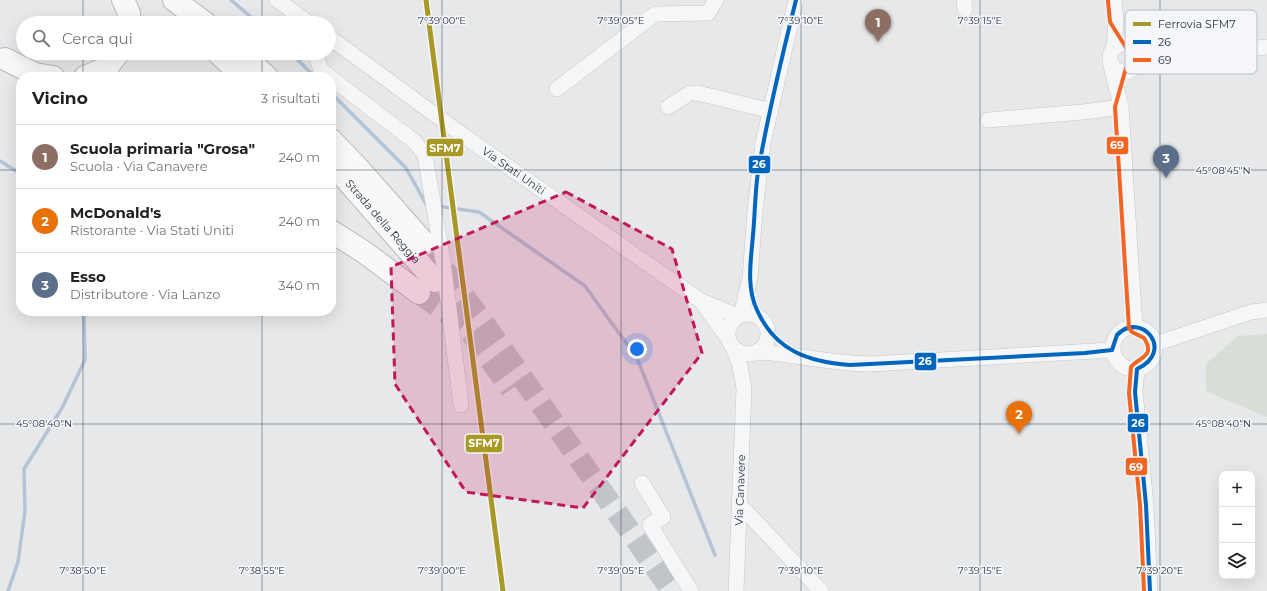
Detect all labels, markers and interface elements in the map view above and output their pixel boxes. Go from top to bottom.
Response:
pin: 1 [865,9,891,42]
legend [1125,10,1257,74]
text: 7°39'00"E [418,14,466,27]
text: 7°39'05"E [598,14,645,27]
text: 7°39'10"E [778,14,824,27]
text: 7°39'15"E [958,14,1002,27]
search box [16,16,336,60]
text: Ferrovia SFM7 [1158,17,1236,31]
icon: search [30,27,52,49]
text: Cerca qui [62,29,133,48]
text: 26 [1158,35,1171,49]
text: 69 [1158,53,1172,67]
text: Vicino [32,88,88,108]
text: 3 risultati [261,90,320,106]
line badge: 69 [1106,136,1129,155]
line badge: SFM7 [426,138,464,157]
text: 69 [1110,138,1124,152]
text: Scuola primaria "Grosa" [70,139,255,158]
text: SFM7 [429,141,461,155]
street label: Via Stati Uniti [479,144,548,198]
pin: 3 [1153,145,1179,178]
text: 1 [42,149,48,165]
text: 240 m [279,149,320,165]
line badge: 26 [748,155,771,174]
text: 26 [752,157,766,171]
text: Scuola · Via Canavere [70,158,208,174]
text: 45°08'45"N [1195,164,1251,177]
street label: Strada della Reggia [342,177,424,266]
text: McDonald's [70,203,161,222]
text: 2 [41,213,49,229]
text: 240 m [279,213,320,229]
text: Ristorante · Via Stati Uniti [70,222,234,238]
text: Esso [70,267,106,286]
text: 3 [41,277,49,293]
text: 340 m [278,277,320,293]
text: Distributore · Via Lanzo [70,286,220,302]
your location [627,339,647,359]
line badge: 26 [914,352,937,371]
text: 26 [918,354,932,368]
pin: 2 [1006,401,1032,434]
line badge: 26 [1127,413,1149,433]
text: 26 [1131,416,1145,430]
text: 45°08'40"N [16,417,72,430]
text: 45°08'40"N [1195,417,1251,430]
line badge: SFM7 [465,434,503,453]
text: SFM7 [468,436,500,450]
street label: Via Canavere [732,454,748,526]
line badge: 69 [1125,457,1148,476]
text: 69 [1129,460,1143,474]
map controls [1219,471,1255,579]
button: + [1219,471,1255,507]
button: − [1219,507,1255,543]
button: layers [1219,543,1255,579]
text: 7°38'50"E [59,564,107,577]
text: 7°38'55"E [239,564,285,577]
text: 7°39'00"E [418,564,466,577]
text: 7°39'05"E [598,564,645,577]
text: 7°39'10"E [778,564,824,577]
text: 7°39'15"E [958,564,1002,577]
text: 7°39'20"E [1136,564,1184,577]

